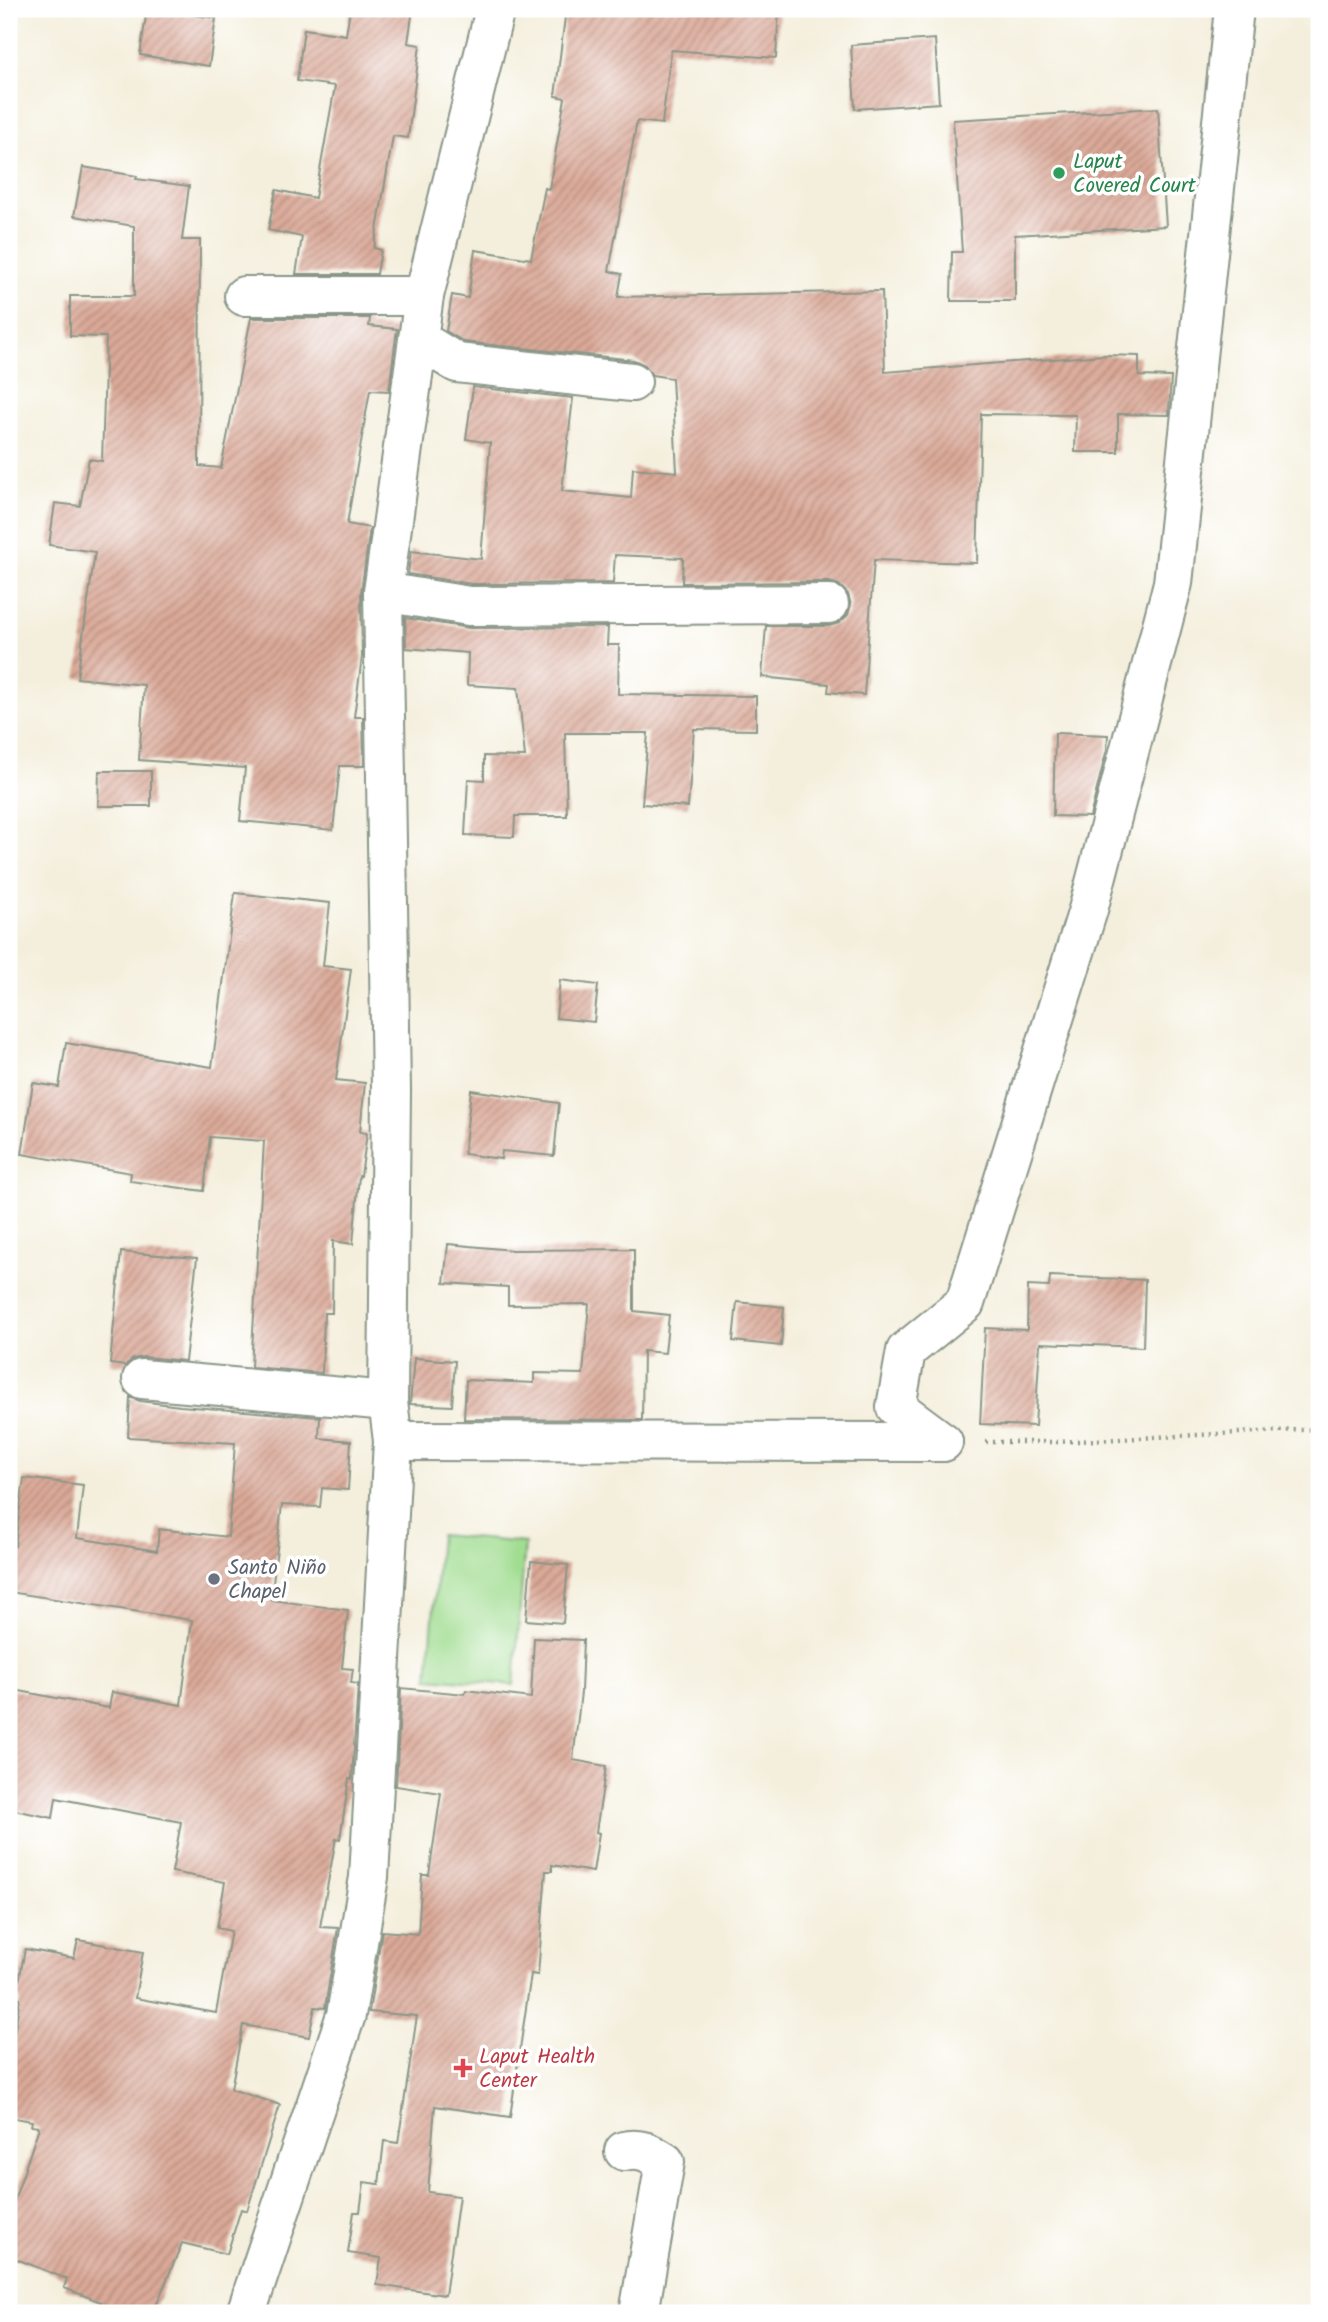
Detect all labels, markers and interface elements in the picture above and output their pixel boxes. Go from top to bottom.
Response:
place label: Laput Covered Court [1073,146,1197,203]
marker: Laput Covered Court [1051,165,1067,181]
place label: Santo Niño Chapel [228,1552,326,1609]
marker: Santo Niño Chapel [206,1571,222,1587]
place label: Laput Health Center [479,2041,595,2098]
marker: Laput Health Center [453,2058,473,2078]

